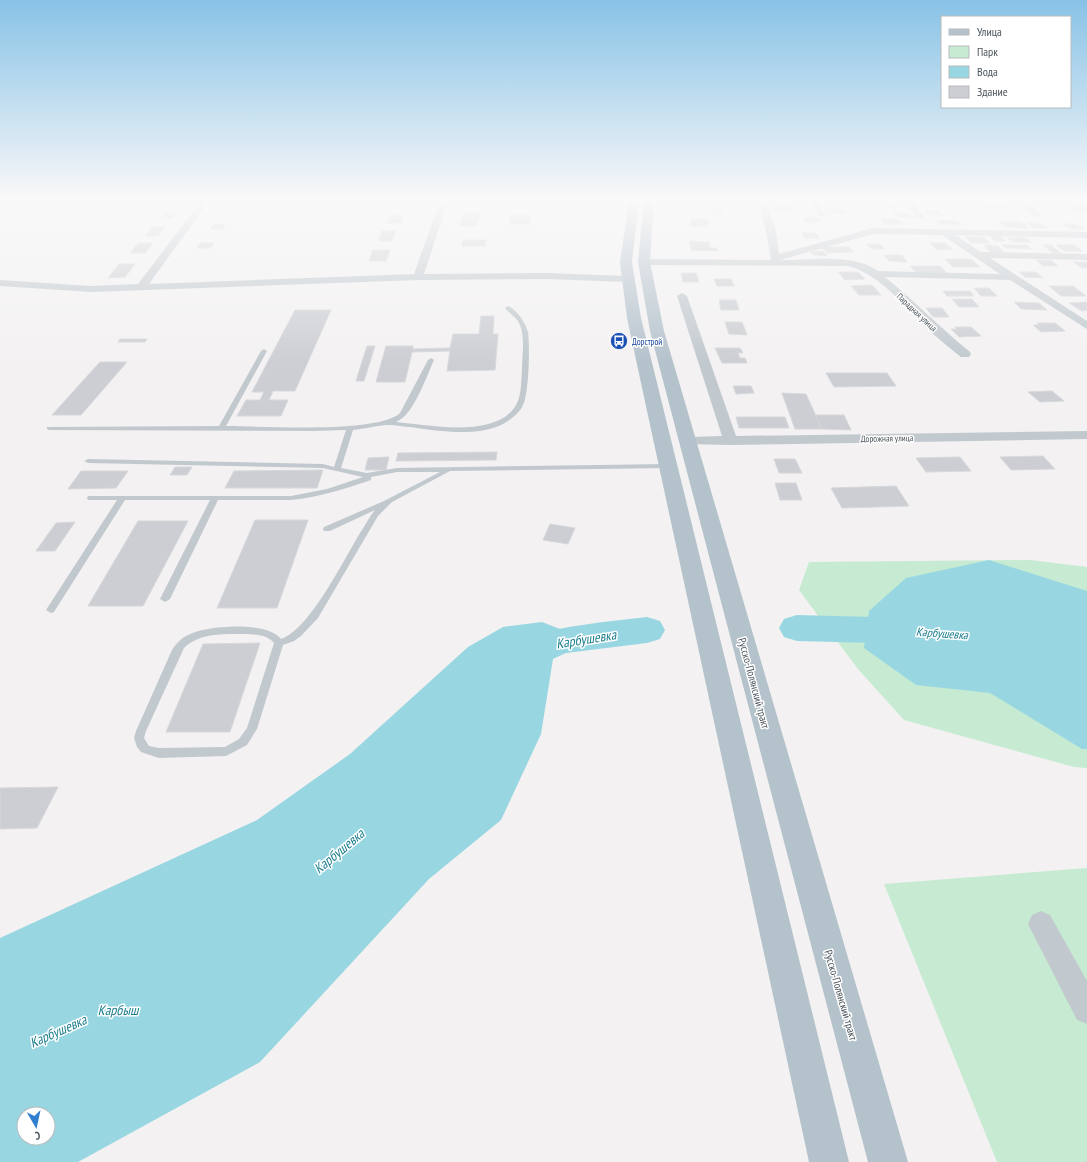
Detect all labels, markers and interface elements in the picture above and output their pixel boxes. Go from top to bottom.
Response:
legend [941,16,1071,108]
text: Улица [977,24,1002,39]
text: Парк [977,44,998,59]
text: Вода [977,64,998,79]
text: Здание [977,84,1008,99]
street label: Парадная улица [895,291,940,334]
bus stop icon: Дорстрой [609,331,629,351]
place label: Дорстрой [632,336,662,347]
street label: Дорожная улица [861,432,914,444]
water label: Карбушевка [916,624,970,642]
water label: Карбушевка [555,625,619,653]
street label: Русско-Полянский тракт [735,636,773,730]
water label: Карбушевка [310,824,369,877]
street label: Русско-Полянский тракт [821,948,861,1042]
water label: Карбыш [98,1001,140,1019]
water label: Карбушевка [27,1010,91,1052]
north arrow [16,1106,56,1146]
text: С [34,1129,41,1143]

